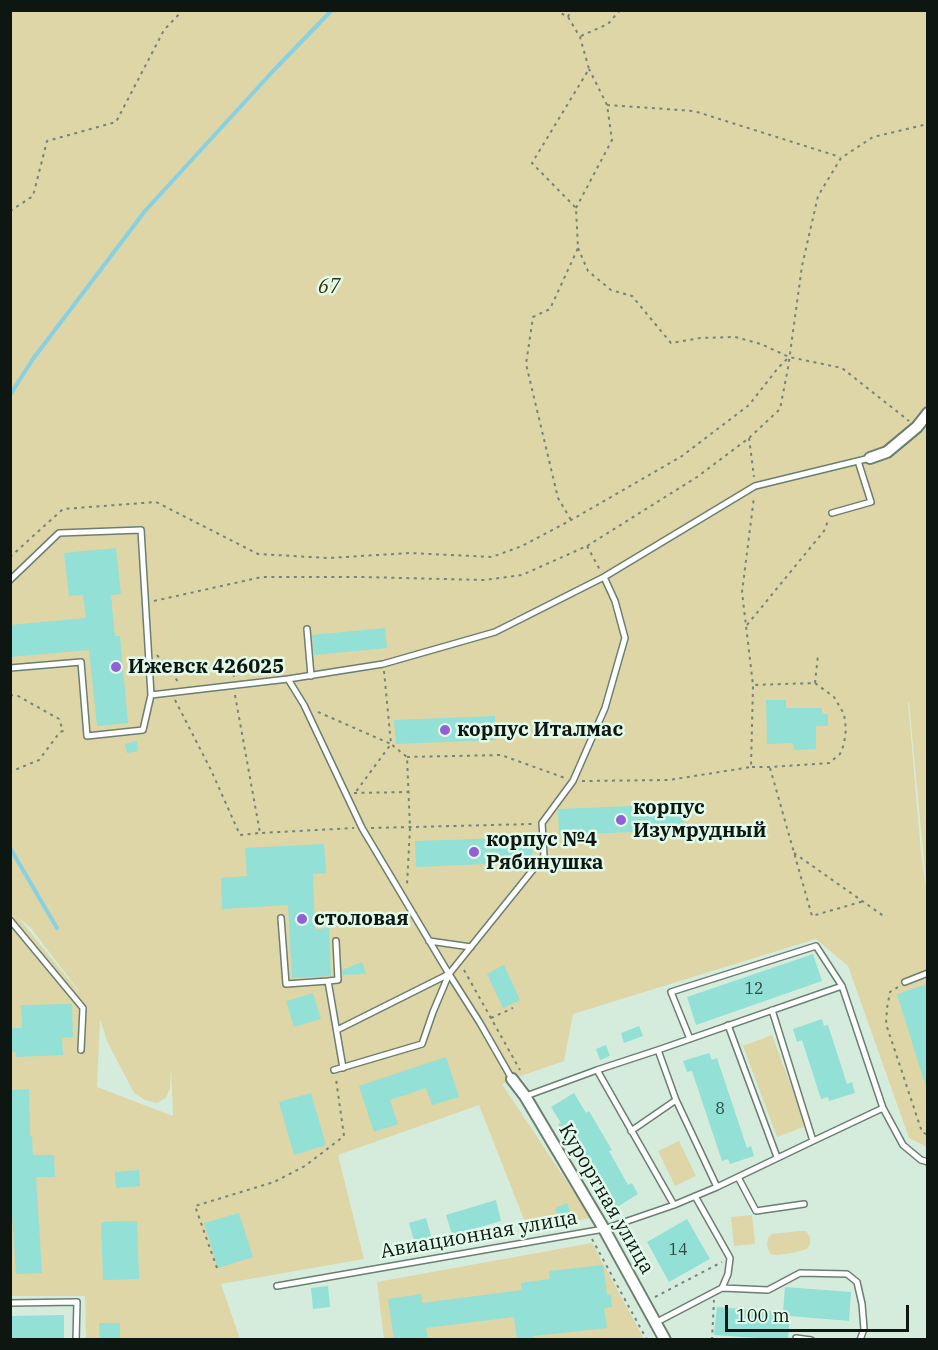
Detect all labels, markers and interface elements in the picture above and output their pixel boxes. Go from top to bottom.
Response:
park label: 67 [318,275,340,299]
place label: Ижевск 426025 [128,655,284,679]
marker: Ижевск 426025 [109,660,123,674]
place label: корпус Италмас [457,718,623,742]
marker: корпус Италмас [438,723,452,737]
place label: корпус Изумрудный [633,796,766,843]
marker: корпус Изумрудный [614,813,628,827]
place label: корпус №4 Рябинушка [486,828,603,875]
marker: корпус №4 Рябинушка [467,845,481,859]
place label: столовая [314,907,409,931]
marker: столовая [295,912,309,926]
house number: 12 [744,979,764,999]
house number: 8 [715,1099,725,1119]
street label: Курортная улица [553,1120,659,1278]
street label: Авиационная улица [379,1206,579,1264]
house number: 14 [668,1240,688,1260]
scale bar [728,1293,912,1331]
text: 100 m [736,1304,790,1327]

